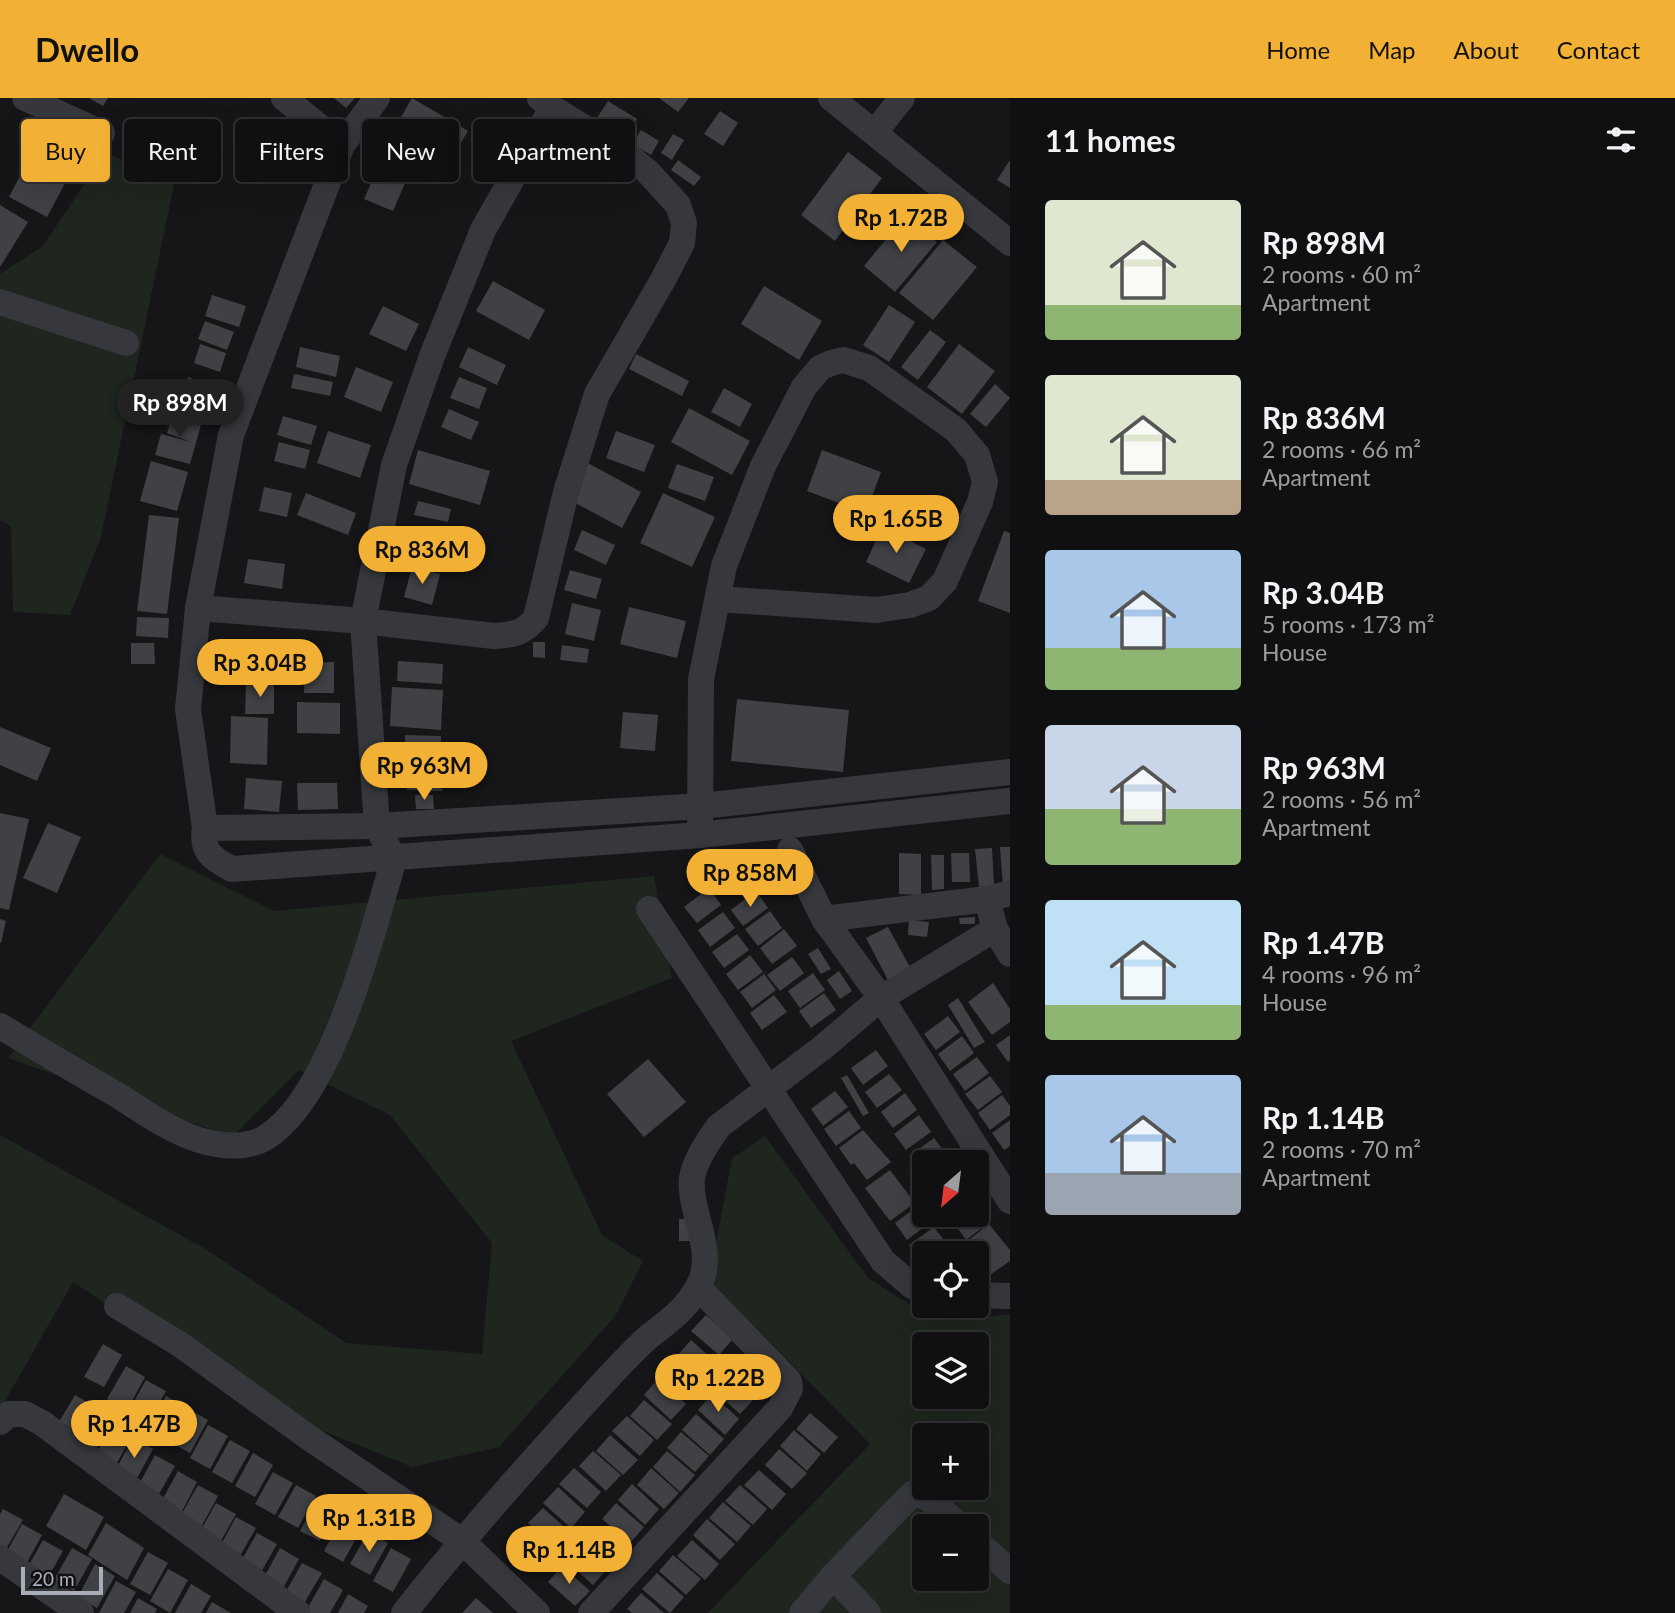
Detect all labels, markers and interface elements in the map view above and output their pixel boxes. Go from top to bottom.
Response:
text: Dwello [35,29,139,69]
text: Home [1266,35,1330,64]
text: Map [1368,35,1416,64]
text: About [1454,35,1519,64]
text: Contact [1557,35,1640,64]
chip: Buy [21,119,110,182]
chip: Rent [124,119,221,182]
chip: Filters [235,119,348,182]
chip: New [362,119,459,182]
chip: Apartment [473,119,635,182]
icon: filters [1602,121,1640,159]
text: 11 homes [1045,122,1176,158]
pin: Rp 1.72B [829,194,973,254]
text: Rp 1.72B [854,203,948,231]
text: Rp 898M [1262,224,1386,260]
icon: home [1101,228,1185,312]
text: 2 rooms · 60 m² [1262,260,1421,288]
text: Apartment [1262,288,1370,316]
pin: Rp 898M [115,380,245,439]
text: Rp 898M [132,388,228,416]
text: Rp 836M [1262,399,1386,435]
icon: home [1101,403,1185,487]
text: 2 rooms · 66 m² [1262,435,1421,463]
text: Apartment [1262,463,1370,491]
pin: Rp 1.65B [824,496,968,555]
text: Rp 1.65B [849,504,943,532]
pin: Rp 836M [357,526,487,586]
text: Rp 836M [374,535,470,563]
text: Rp 3.04B [1262,574,1385,610]
icon: home [1101,578,1185,662]
text: 5 rooms · 173 m² [1262,610,1434,638]
text: House [1262,638,1327,666]
pin: Rp 3.04B [188,640,332,699]
text: Rp 3.04B [213,648,307,676]
pin: Rp 963M [359,742,489,802]
text: Rp 963M [1262,749,1386,785]
text: Rp 963M [376,751,472,779]
icon: home [1101,753,1185,837]
text: 2 rooms · 56 m² [1262,785,1421,813]
text: Apartment [1262,813,1370,841]
pin: Rp 858M [685,850,815,909]
text: Rp 858M [702,858,798,886]
text: Rp 1.47B [1262,924,1385,960]
icon: home [1101,928,1185,1012]
text: 4 rooms · 96 m² [1262,960,1421,988]
text: House [1262,988,1327,1016]
text: Rp 1.14B [1262,1099,1385,1135]
icon: home [1101,1103,1185,1187]
text: 2 rooms · 70 m² [1262,1135,1421,1163]
north arrow [912,1150,989,1227]
map controls [912,1150,989,1591]
text: Apartment [1262,1163,1370,1191]
button: locate [912,1241,989,1318]
button: layers [912,1332,989,1409]
pin: Rp 1.22B [646,1354,790,1414]
text: Rp 1.22B [671,1363,765,1391]
pin: Rp 1.47B [62,1400,206,1460]
text: Rp 1.47B [87,1409,181,1437]
button: + [912,1423,989,1500]
pin: Rp 1.31B [297,1494,441,1554]
text: Rp 1.31B [322,1503,416,1531]
button: − [912,1514,989,1591]
pin: Rp 1.14B [497,1526,641,1586]
text: Rp 1.14B [522,1535,616,1563]
scale bar [21,1564,103,1596]
text: 20 m [32,1567,75,1590]

